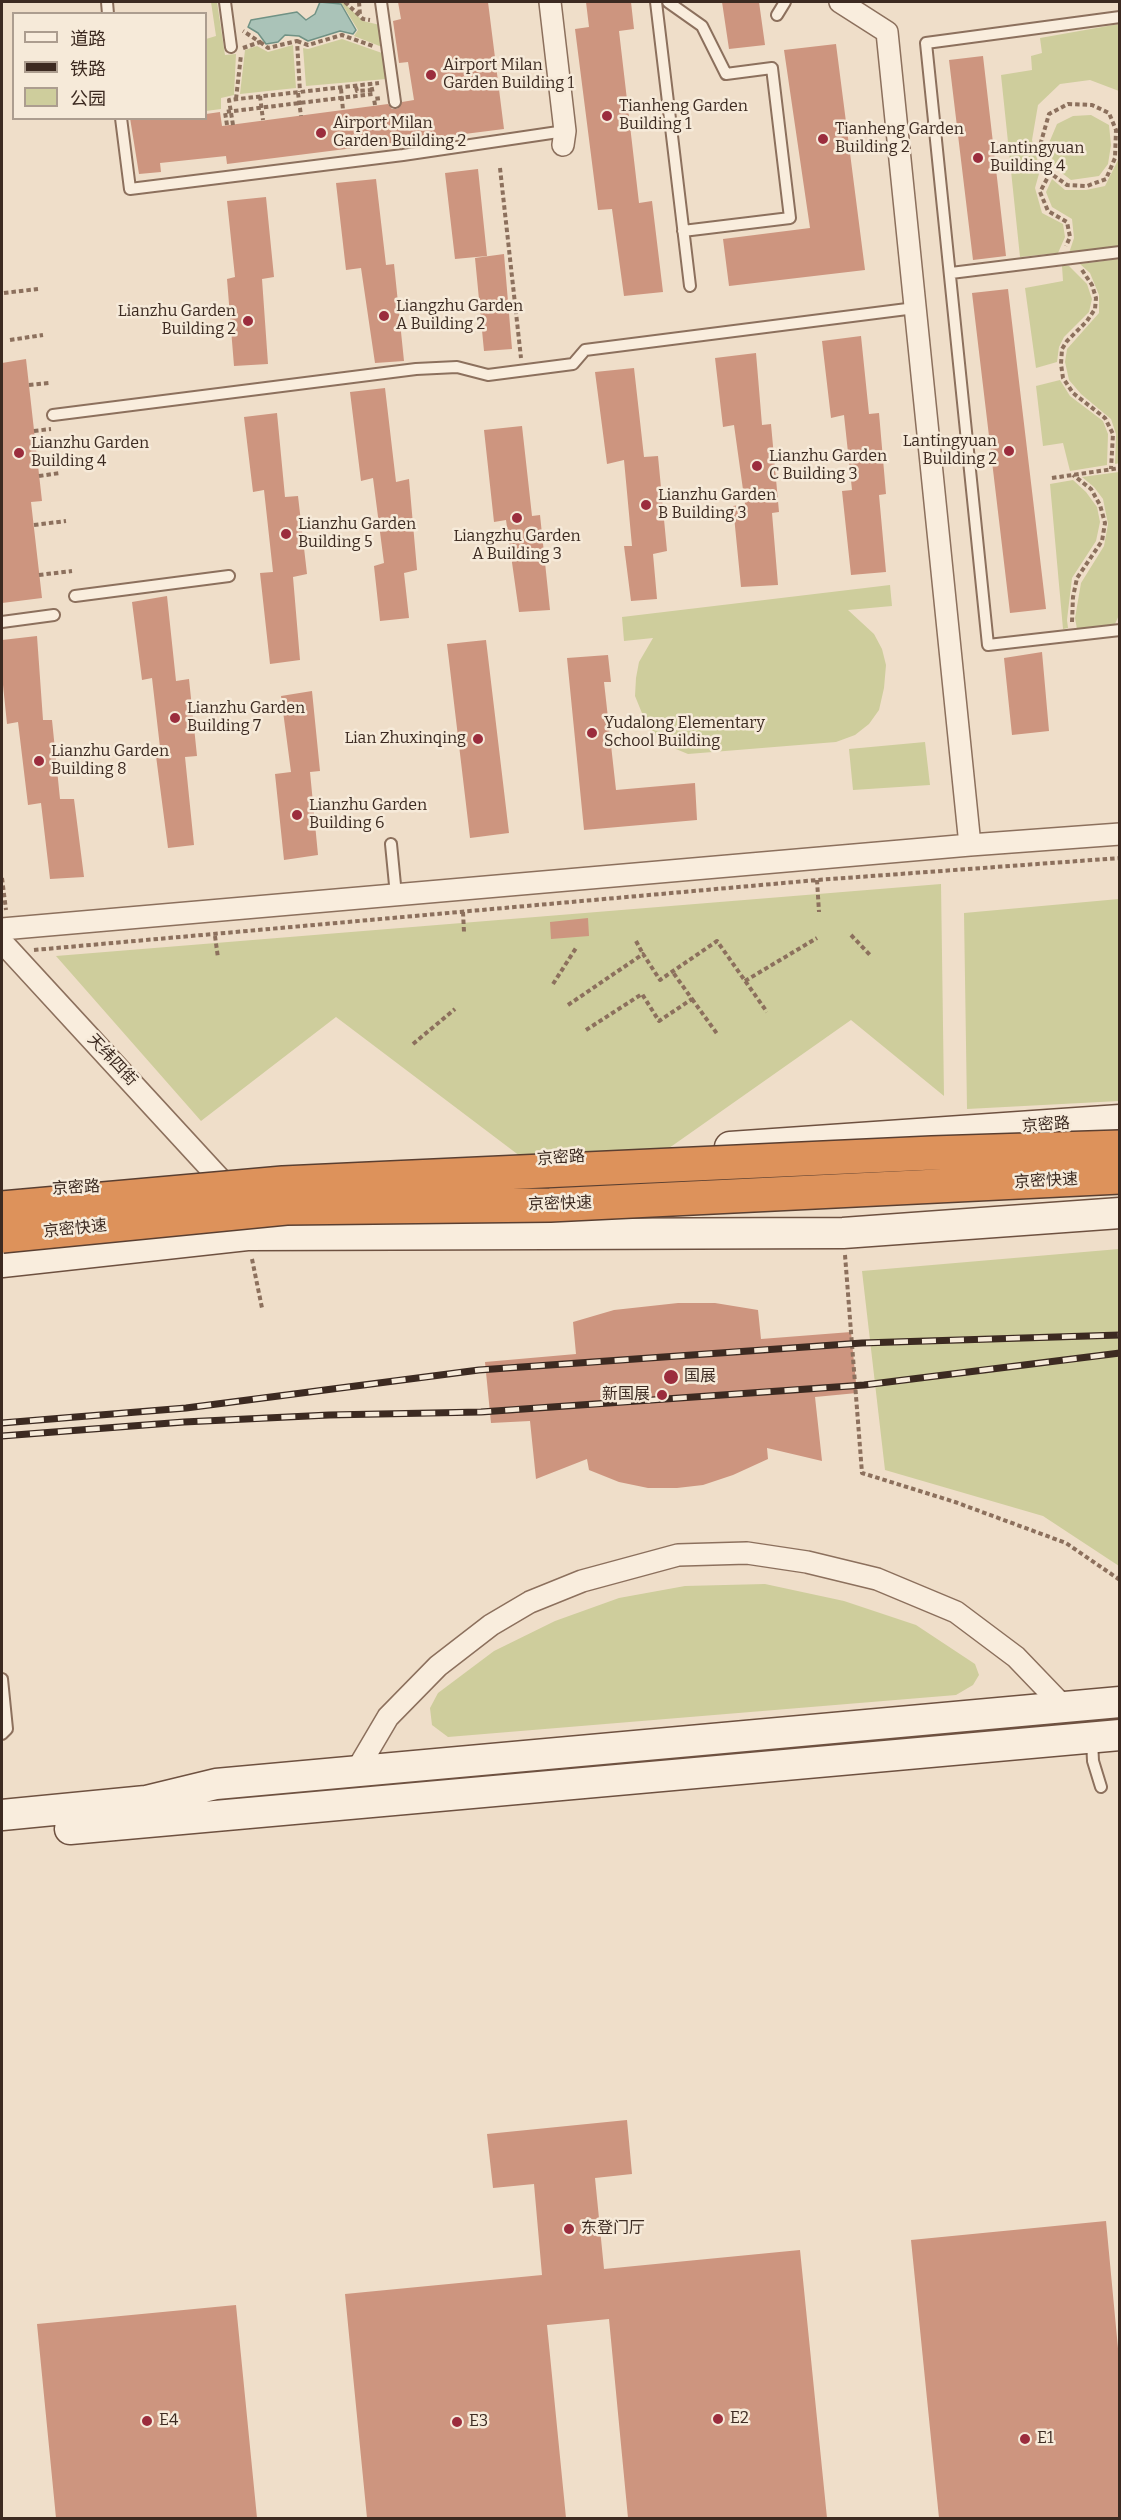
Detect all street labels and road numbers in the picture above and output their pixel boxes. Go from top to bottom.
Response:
street label: 天纬四街 [83,1030,141,1090]
street label: 京密路 [1021,1114,1071,1136]
street label: 京密路 [536,1147,586,1169]
street label: 京密快速 [1014,1170,1078,1192]
street label: 京密路 [52,1177,100,1199]
street label: 京密快速 [528,1193,592,1215]
street label: 京密快速 [42,1216,108,1242]

